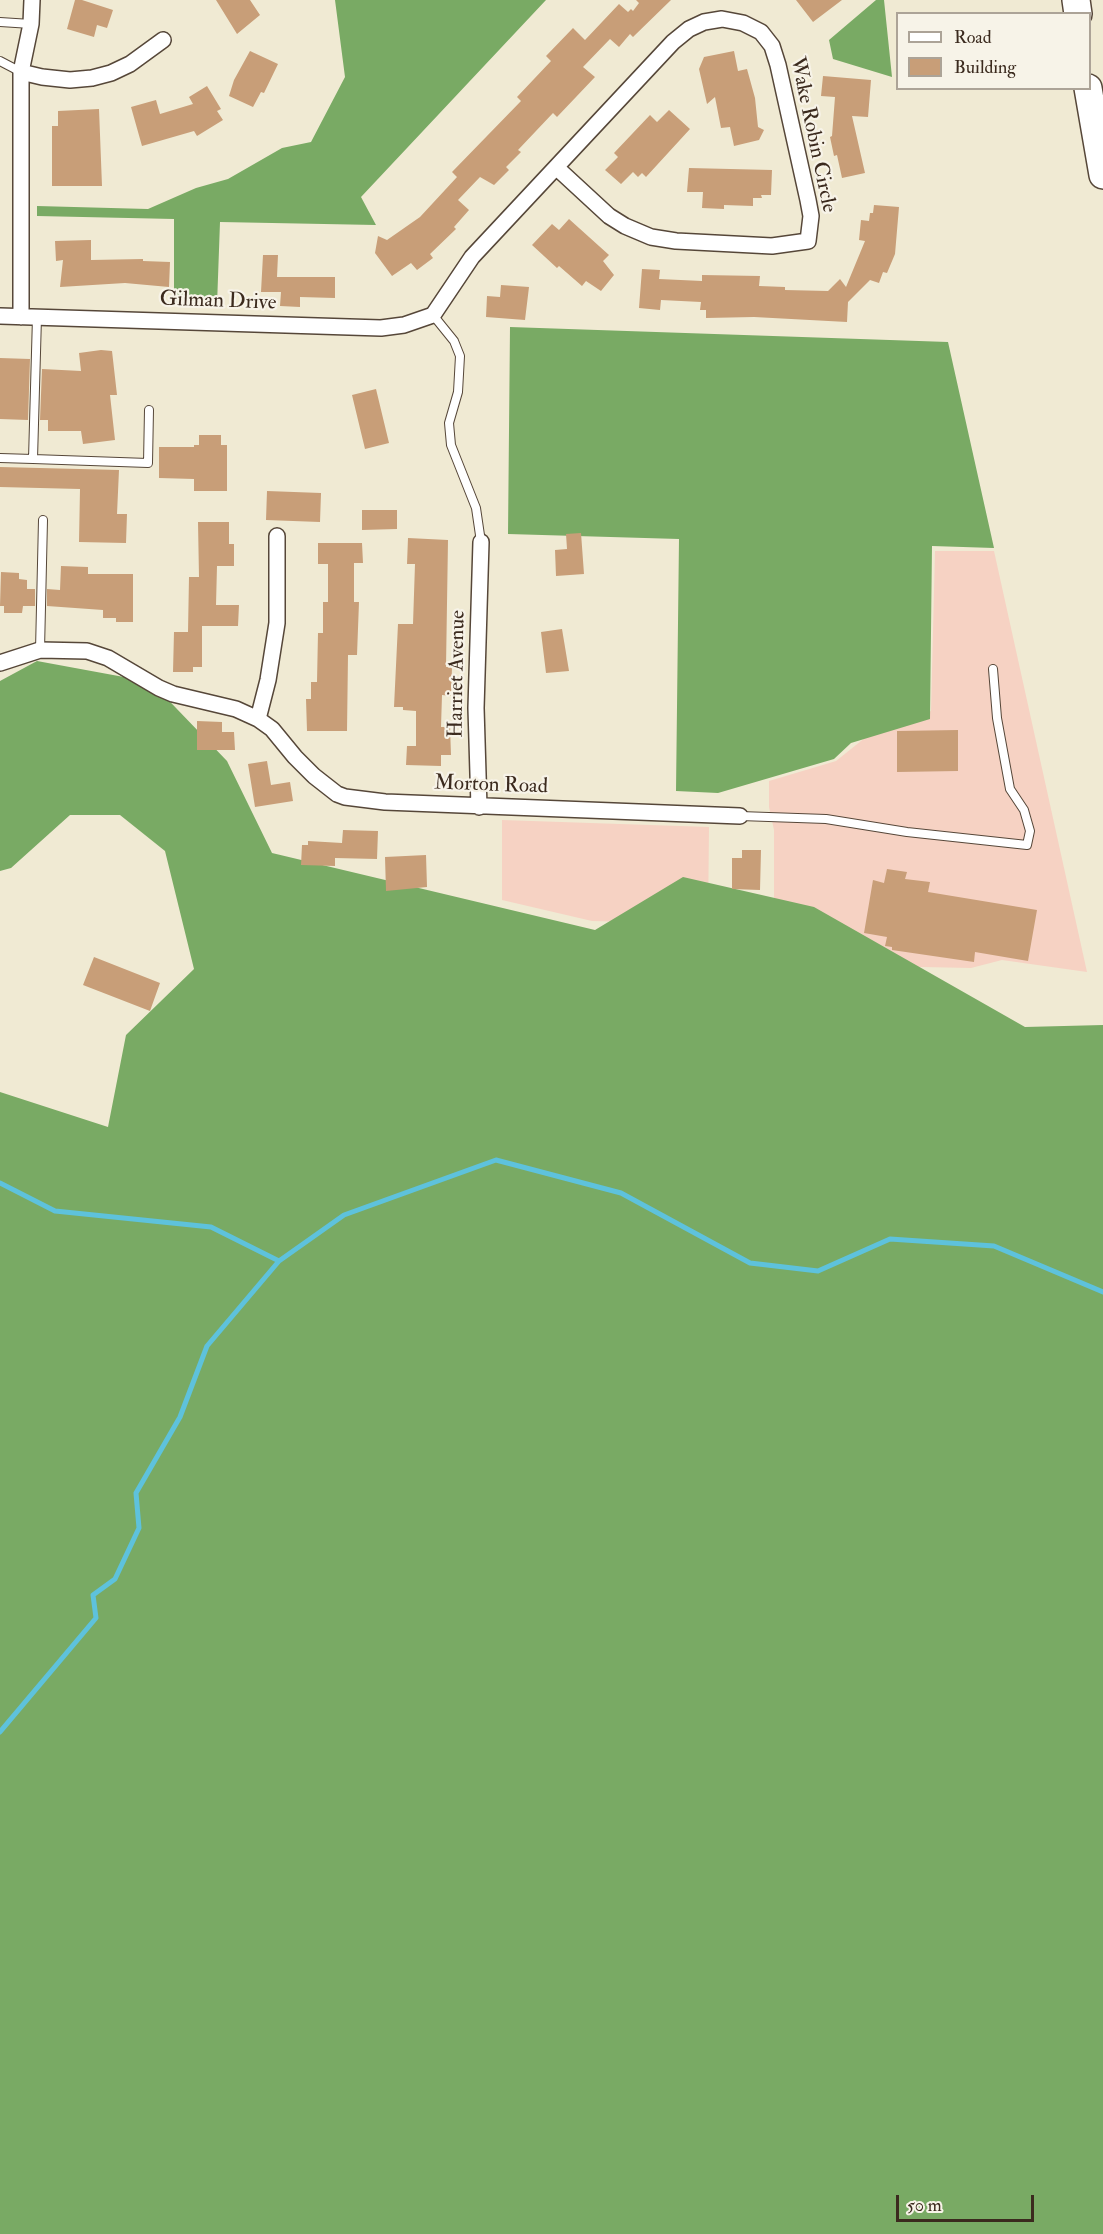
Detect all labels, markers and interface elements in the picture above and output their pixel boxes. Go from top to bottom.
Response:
legend [896,12,1091,90]
text: Road [954,26,992,49]
street label: Wake Robin Circle [783,55,841,215]
text: Building [954,56,1016,79]
street label: Gilman Drive [159,287,277,317]
street label: Harriet Avenue [444,610,472,738]
street label: Morton Road [434,771,548,801]
scale bar [899,2183,1037,2221]
text: 50 m [907,2194,942,2217]

